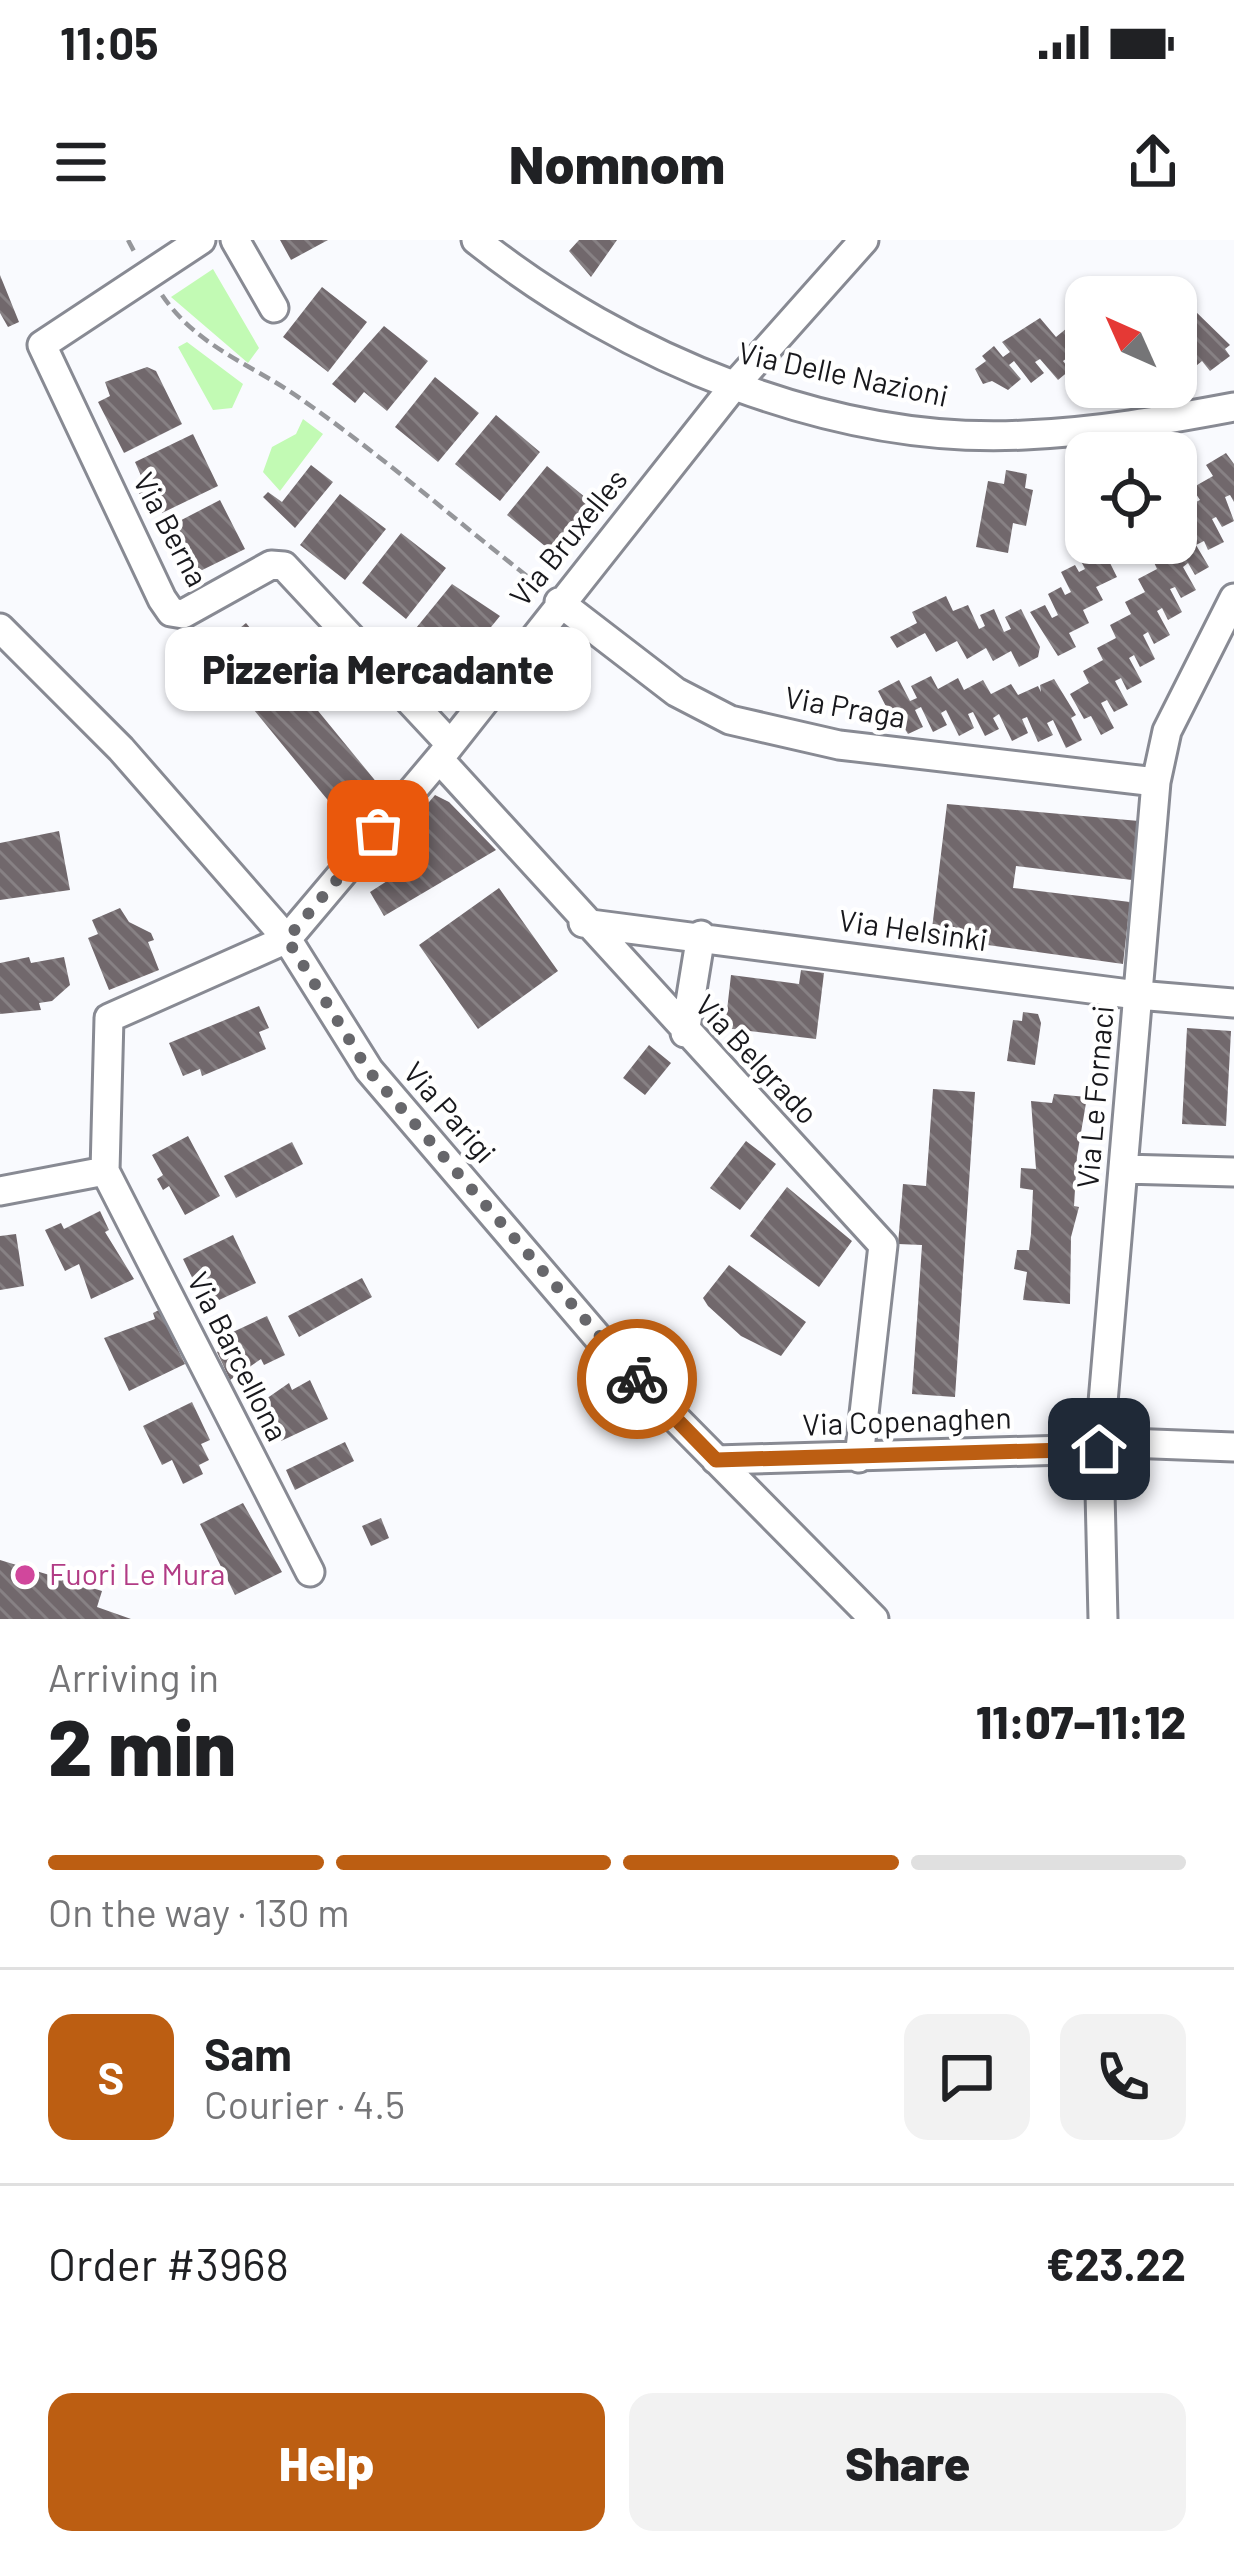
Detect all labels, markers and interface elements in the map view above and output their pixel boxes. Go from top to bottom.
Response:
text: 11:05 [60,15,158,69]
icon: menu [48,129,114,195]
icon: share [1120,129,1186,195]
text: Nomnom [509,130,725,195]
north arrow [1065,276,1197,408]
map controls [1065,276,1197,564]
street label: Via Delle Nazioni [735,333,952,413]
button: locate [1065,432,1197,564]
street label: Via Bruxelles [501,461,634,613]
street label: Via Berna [127,466,217,592]
callout: Pizzeria Mercadante [165,627,591,711]
text: Pizzeria Mercadante [202,645,554,692]
street label: Via Praga [782,678,909,734]
pin [327,780,429,882]
icon: bag [345,798,411,864]
street label: Via Helsinki [836,901,990,957]
street label: Via Belgrado [689,987,826,1131]
street label: Via Le Fornaci [1068,1004,1120,1190]
street label: Via Parigi [397,1054,504,1170]
street label: Via Barcellona [181,1266,297,1446]
courier [577,1319,697,1439]
icon: bike [604,1346,670,1412]
street label: Via Copenaghen [802,1398,1012,1442]
pin [1048,1398,1150,1500]
icon: home [1066,1416,1132,1482]
place label: Fuori Le Mura [49,1555,225,1591]
marker: Fuori Le Mura [12,1562,38,1588]
text: Arriving in [48,1653,219,1700]
text: 11:07–11:12 [976,1694,1186,1748]
text: 2 min [48,1698,236,1792]
text: On the way · 130 m [48,1888,350,1935]
button: chat [904,2014,1030,2140]
button: phone [1060,2014,1186,2140]
text: Sam [204,2026,292,2080]
text: S [98,2050,124,2104]
text: Courier · 4.5 [204,2080,405,2127]
text: Order #3968 [48,2236,289,2290]
text: €23.22 [1046,2236,1186,2290]
button: Help [48,2393,605,2531]
button: Share [629,2393,1186,2531]

